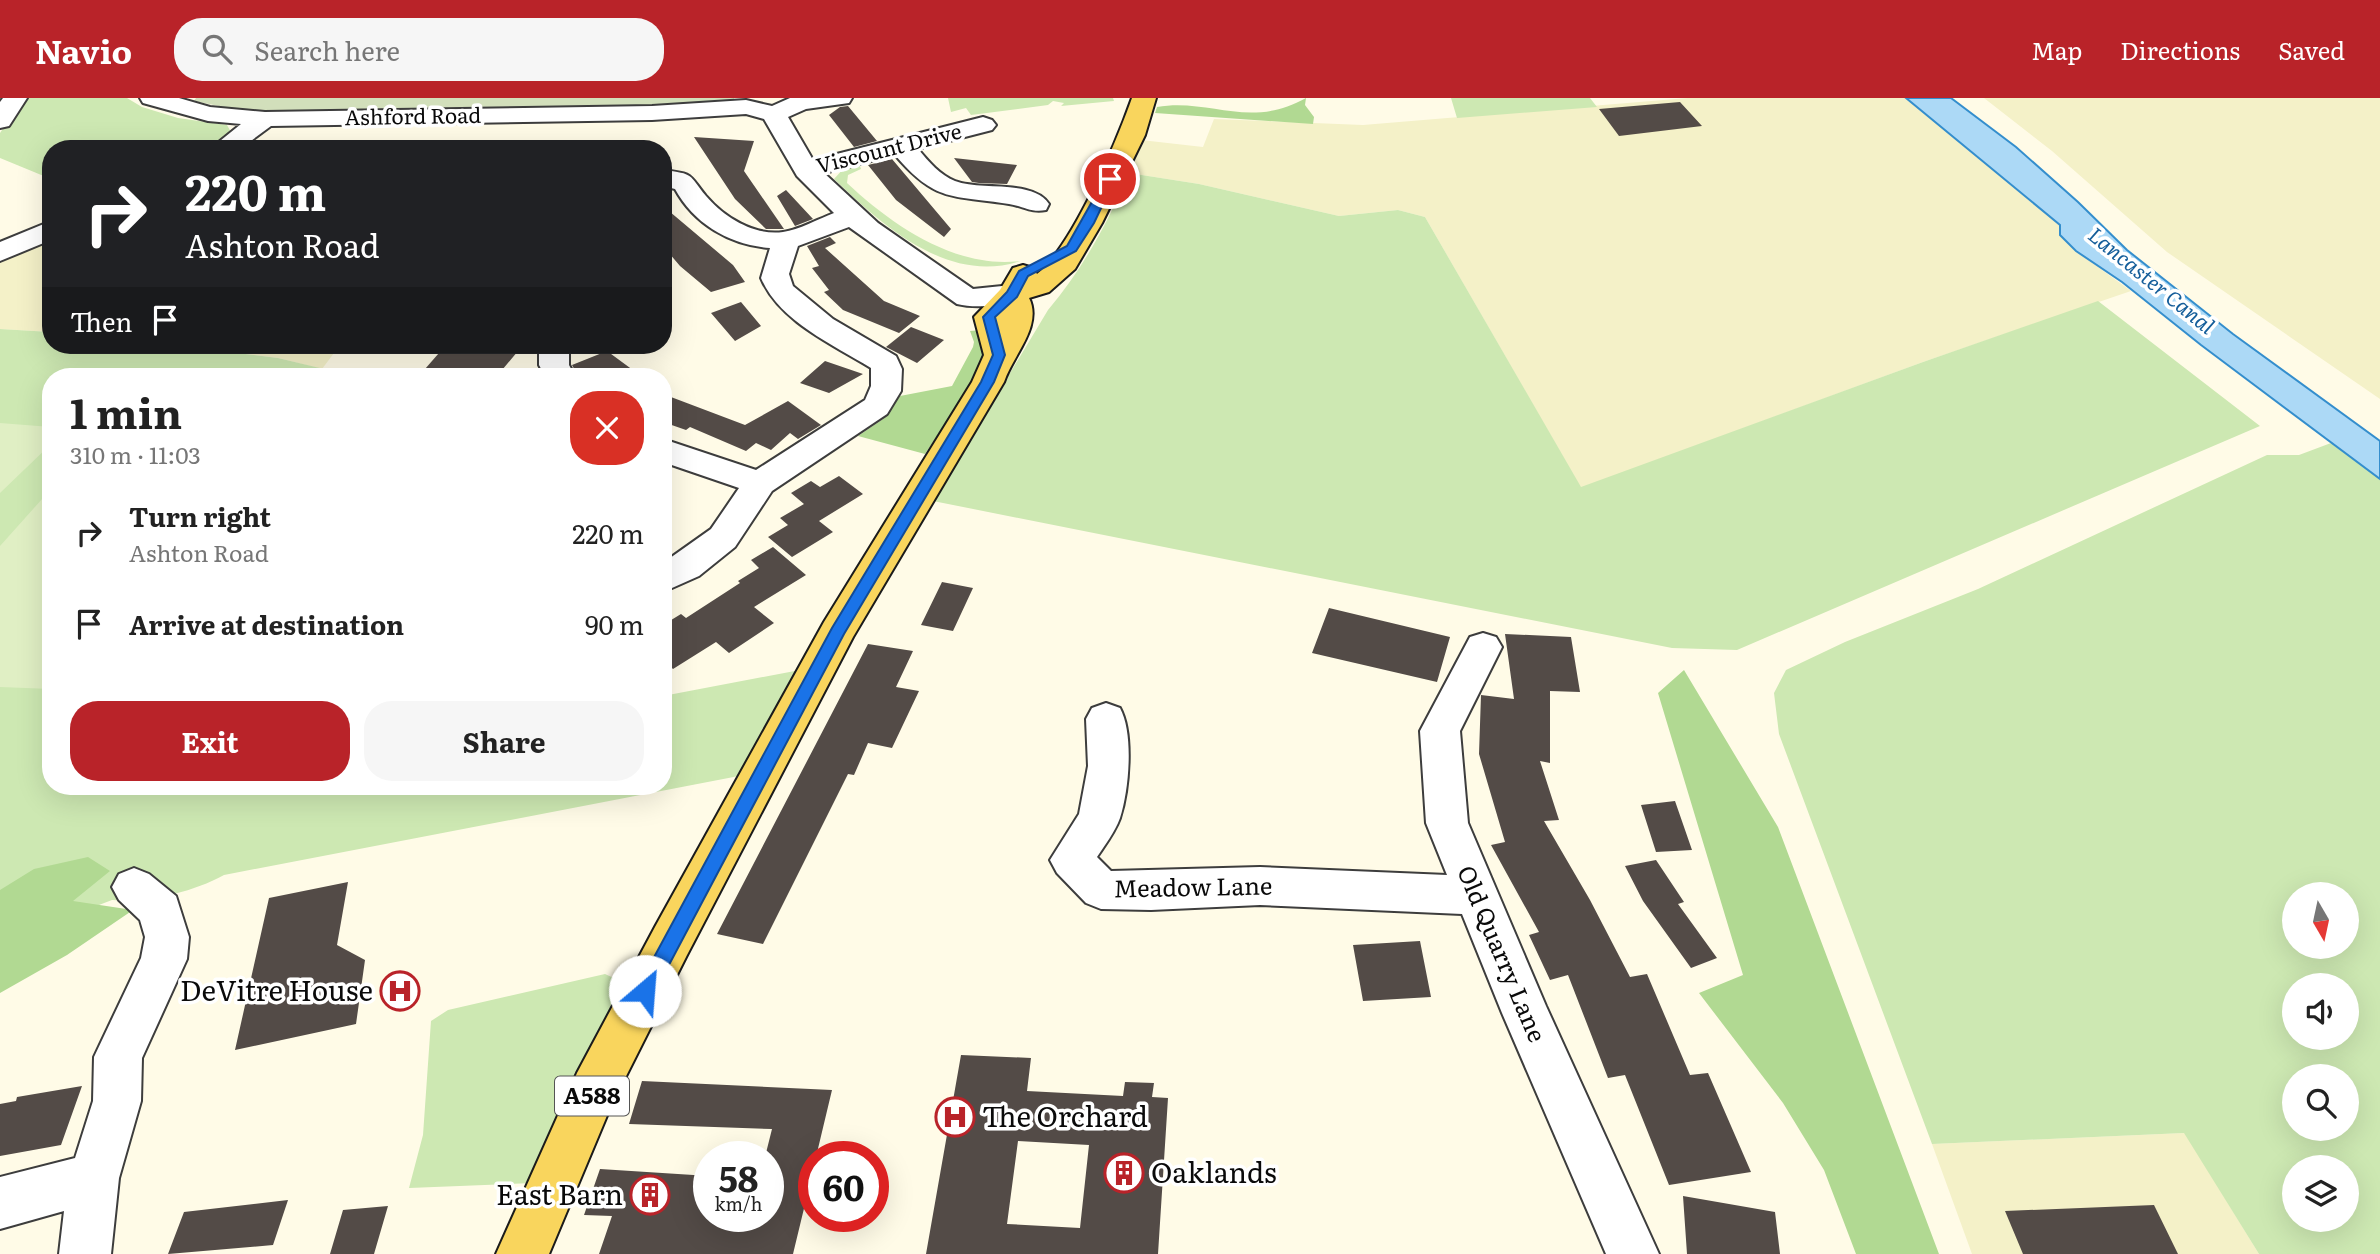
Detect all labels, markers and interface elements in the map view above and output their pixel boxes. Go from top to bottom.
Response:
search box [174,18,664,81]
text: Navio [35,25,132,74]
icon: search [198,30,236,68]
text: Search here [254,30,400,69]
text: Map [2031,32,2082,67]
text: Directions [2120,32,2240,67]
text: Saved [2278,32,2345,67]
street label: Ashford Road [344,98,482,131]
street label: Viscount Drive [813,114,964,180]
pin [1080,149,1140,209]
text: 220 m [185,153,326,226]
icon: arrive [1091,160,1129,198]
icon: right [70,168,161,259]
water label: Lancaster Canal [2083,218,2223,340]
text: Ashton Road [185,220,380,268]
text: Then [70,301,132,340]
icon: arrive [146,301,184,339]
text: 1 min [70,380,182,442]
button: close [570,391,644,465]
text: 310 m · 11:03 [70,437,201,471]
text: Turn right [129,496,271,535]
text: 220 m [572,513,644,552]
icon: right [70,514,108,552]
text: Ashton Road [129,535,269,569]
text: Arrive at destination [129,604,404,643]
text: 90 m [585,604,644,643]
icon: arrive [70,605,108,643]
button: Exit [70,701,350,781]
button: Share [364,701,644,781]
street label: Old Quarry Lane [1450,859,1556,1047]
street label: Meadow Lane [1113,867,1273,904]
north arrow [2282,882,2359,959]
map controls [2282,882,2359,1232]
position arrow [608,954,682,1028]
place label: DeVitre House [180,968,373,1010]
hospital icon: DeVitre House [379,970,421,1012]
button: sound [2282,973,2359,1050]
button: search [2282,1064,2359,1141]
road number: A588 [555,1077,629,1116]
place label: The Orchard [982,1094,1148,1136]
hospital icon: The Orchard [934,1096,976,1138]
speed limit sign: 60 [798,1141,889,1232]
place label: Oaklands [1151,1150,1277,1192]
text: 58 [719,1151,758,1203]
building icon: Oaklands [1103,1152,1145,1194]
button: layers [2282,1155,2359,1232]
place label: East Barn [496,1172,623,1214]
building icon: East Barn [629,1174,671,1216]
text: km/h [715,1190,762,1217]

